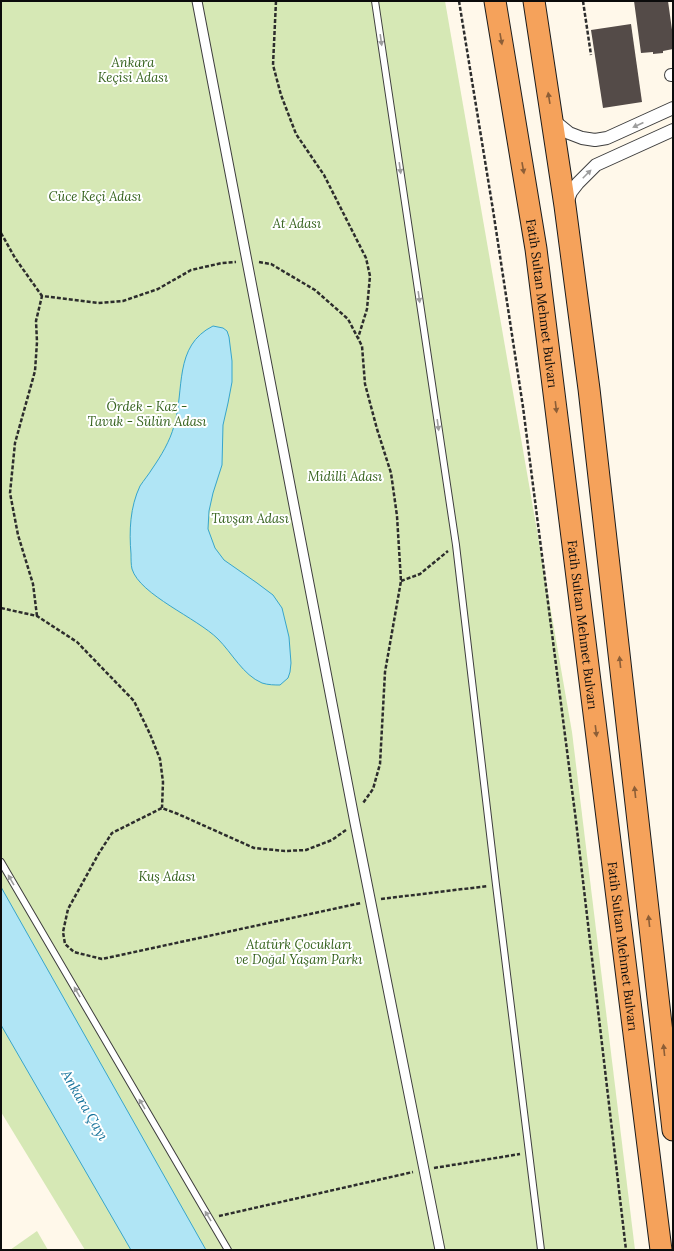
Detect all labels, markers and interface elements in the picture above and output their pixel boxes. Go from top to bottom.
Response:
one-way arrow [378,33,384,46]
one-way arrow [498,33,504,46]
park label: Ankara Keçisi Adası [98,54,169,86]
one-way arrow [546,92,552,105]
one-way arrow [631,122,643,128]
one-way arrow [397,162,403,174]
one-way arrow [520,162,526,174]
one-way arrow [582,169,592,179]
park label: Cüce Keçi Adası [49,188,142,205]
park label: At Adası [272,215,322,232]
street label: Fatih Sultan Mehmet Bulvarı [522,218,561,389]
one-way arrow [416,291,422,303]
park label: Ördek - Kaz - Tavuk - Sülün Adası [87,398,207,430]
one-way arrow [553,401,559,413]
one-way arrow [435,419,441,431]
park label: Midilli Adası [308,468,383,485]
park label: Tavşan Adası [211,510,290,527]
street label: Fatih Sultan Mehmet Bulvarı [563,539,601,711]
one-way arrow [617,656,623,668]
one-way arrow [593,725,600,737]
one-way arrow [631,785,638,798]
street label: Fatih Sultan Mehmet Bulvarı [604,861,642,1032]
park label: Kuş Adası [138,868,196,885]
one-way arrow [8,874,15,886]
one-way arrow [646,915,652,927]
park label: Atatürk Çocukları ve Doğal Yaşam Parkı [235,936,363,968]
one-way arrow [73,986,80,998]
one-way arrow [661,1044,667,1056]
water label: Ankara Çayı [57,1066,113,1144]
one-way arrow [139,1098,146,1110]
one-way arrow [205,1210,212,1222]

